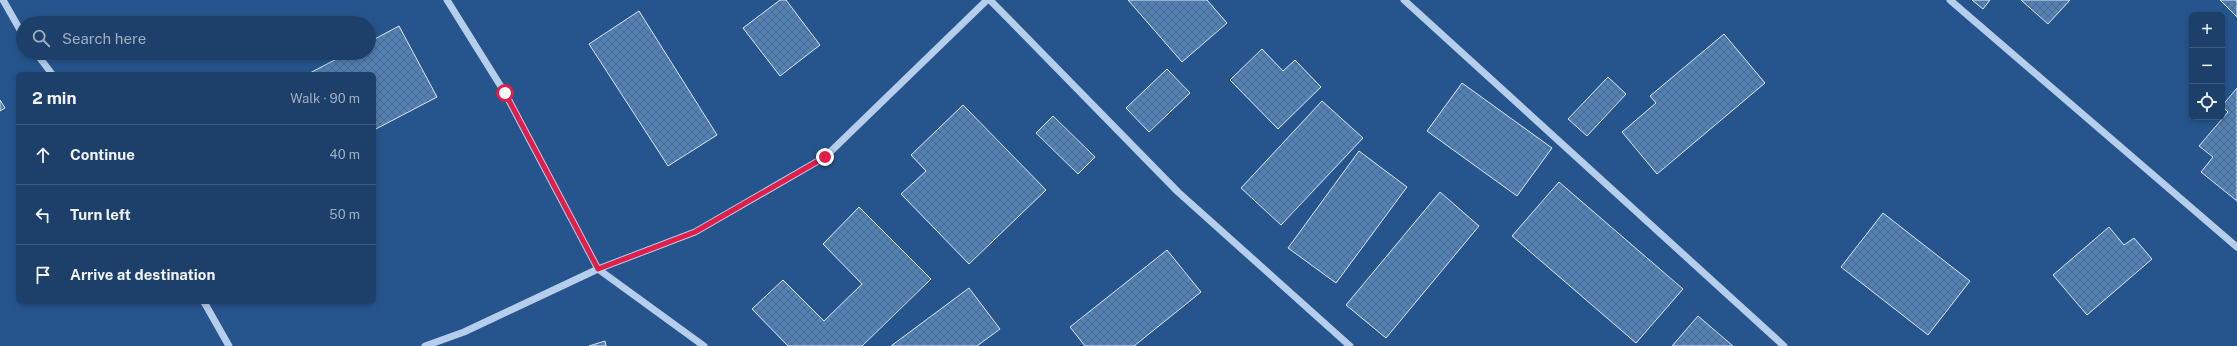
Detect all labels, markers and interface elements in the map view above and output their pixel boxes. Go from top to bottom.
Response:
map controls [2189,12,2225,120]
button: + [2189,12,2225,48]
search box [16,16,376,60]
icon: search [30,27,52,49]
text: Search here [62,30,146,47]
button: − [2189,48,2225,84]
route start [496,84,514,102]
button: locate [2189,84,2225,120]
text: 2 min [32,88,77,108]
text: Walk · 90 m [290,91,360,106]
icon: ahead [32,144,54,166]
text: Continue [70,146,135,163]
text: 40 m [329,147,360,162]
route end [816,148,834,166]
icon: left [32,204,54,226]
text: Turn left [70,206,131,223]
text: 50 m [329,207,360,222]
icon: arrive [32,264,54,286]
text: Arrive at destination [70,266,215,283]

